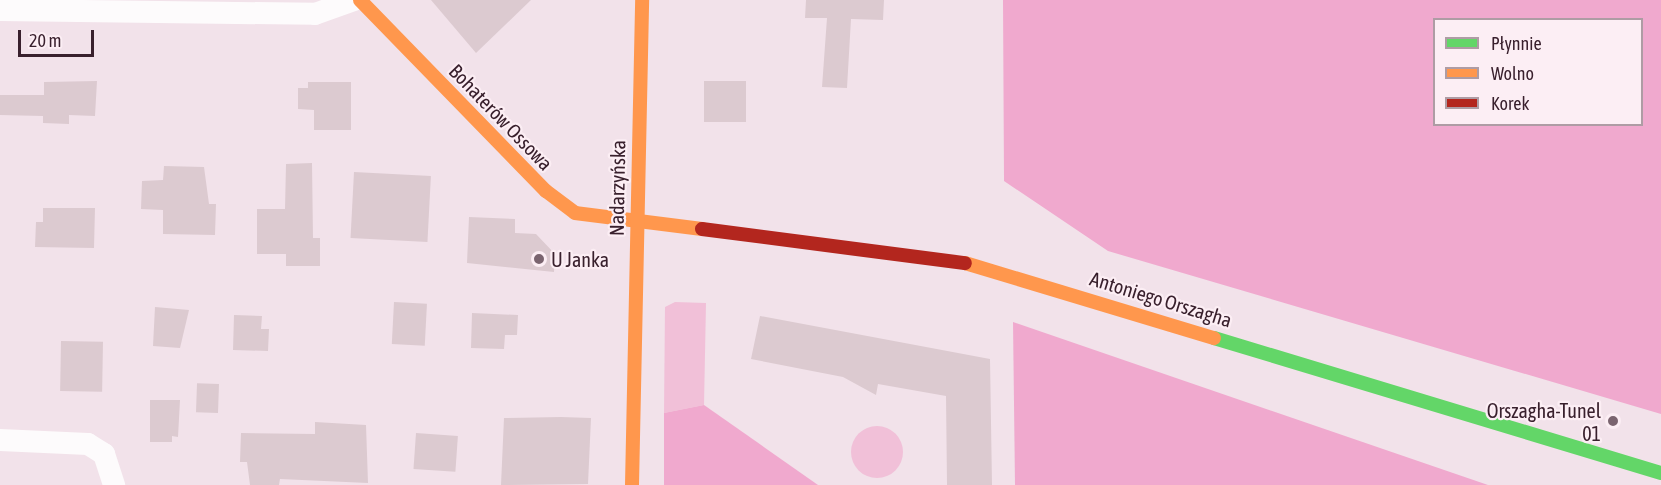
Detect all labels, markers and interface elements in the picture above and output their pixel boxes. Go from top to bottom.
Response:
scale bar [21,18,98,56]
legend [1433,18,1643,126]
text: 20 m [29,30,61,51]
text: Płynnie [1491,33,1542,54]
street label: Bohaterów Ossowa [444,59,558,175]
text: Wolno [1491,63,1534,84]
text: Korek [1491,93,1529,114]
street label: Nadarzyńska [604,140,630,236]
place label: U Janka [551,247,609,271]
marker: U Janka [532,252,546,266]
street label: Antoniego Orszagha [1087,266,1235,332]
place label: Orszagha-Tunel 01 [1487,398,1601,445]
marker: Orszagha-Tunel 01 [1606,414,1620,428]

